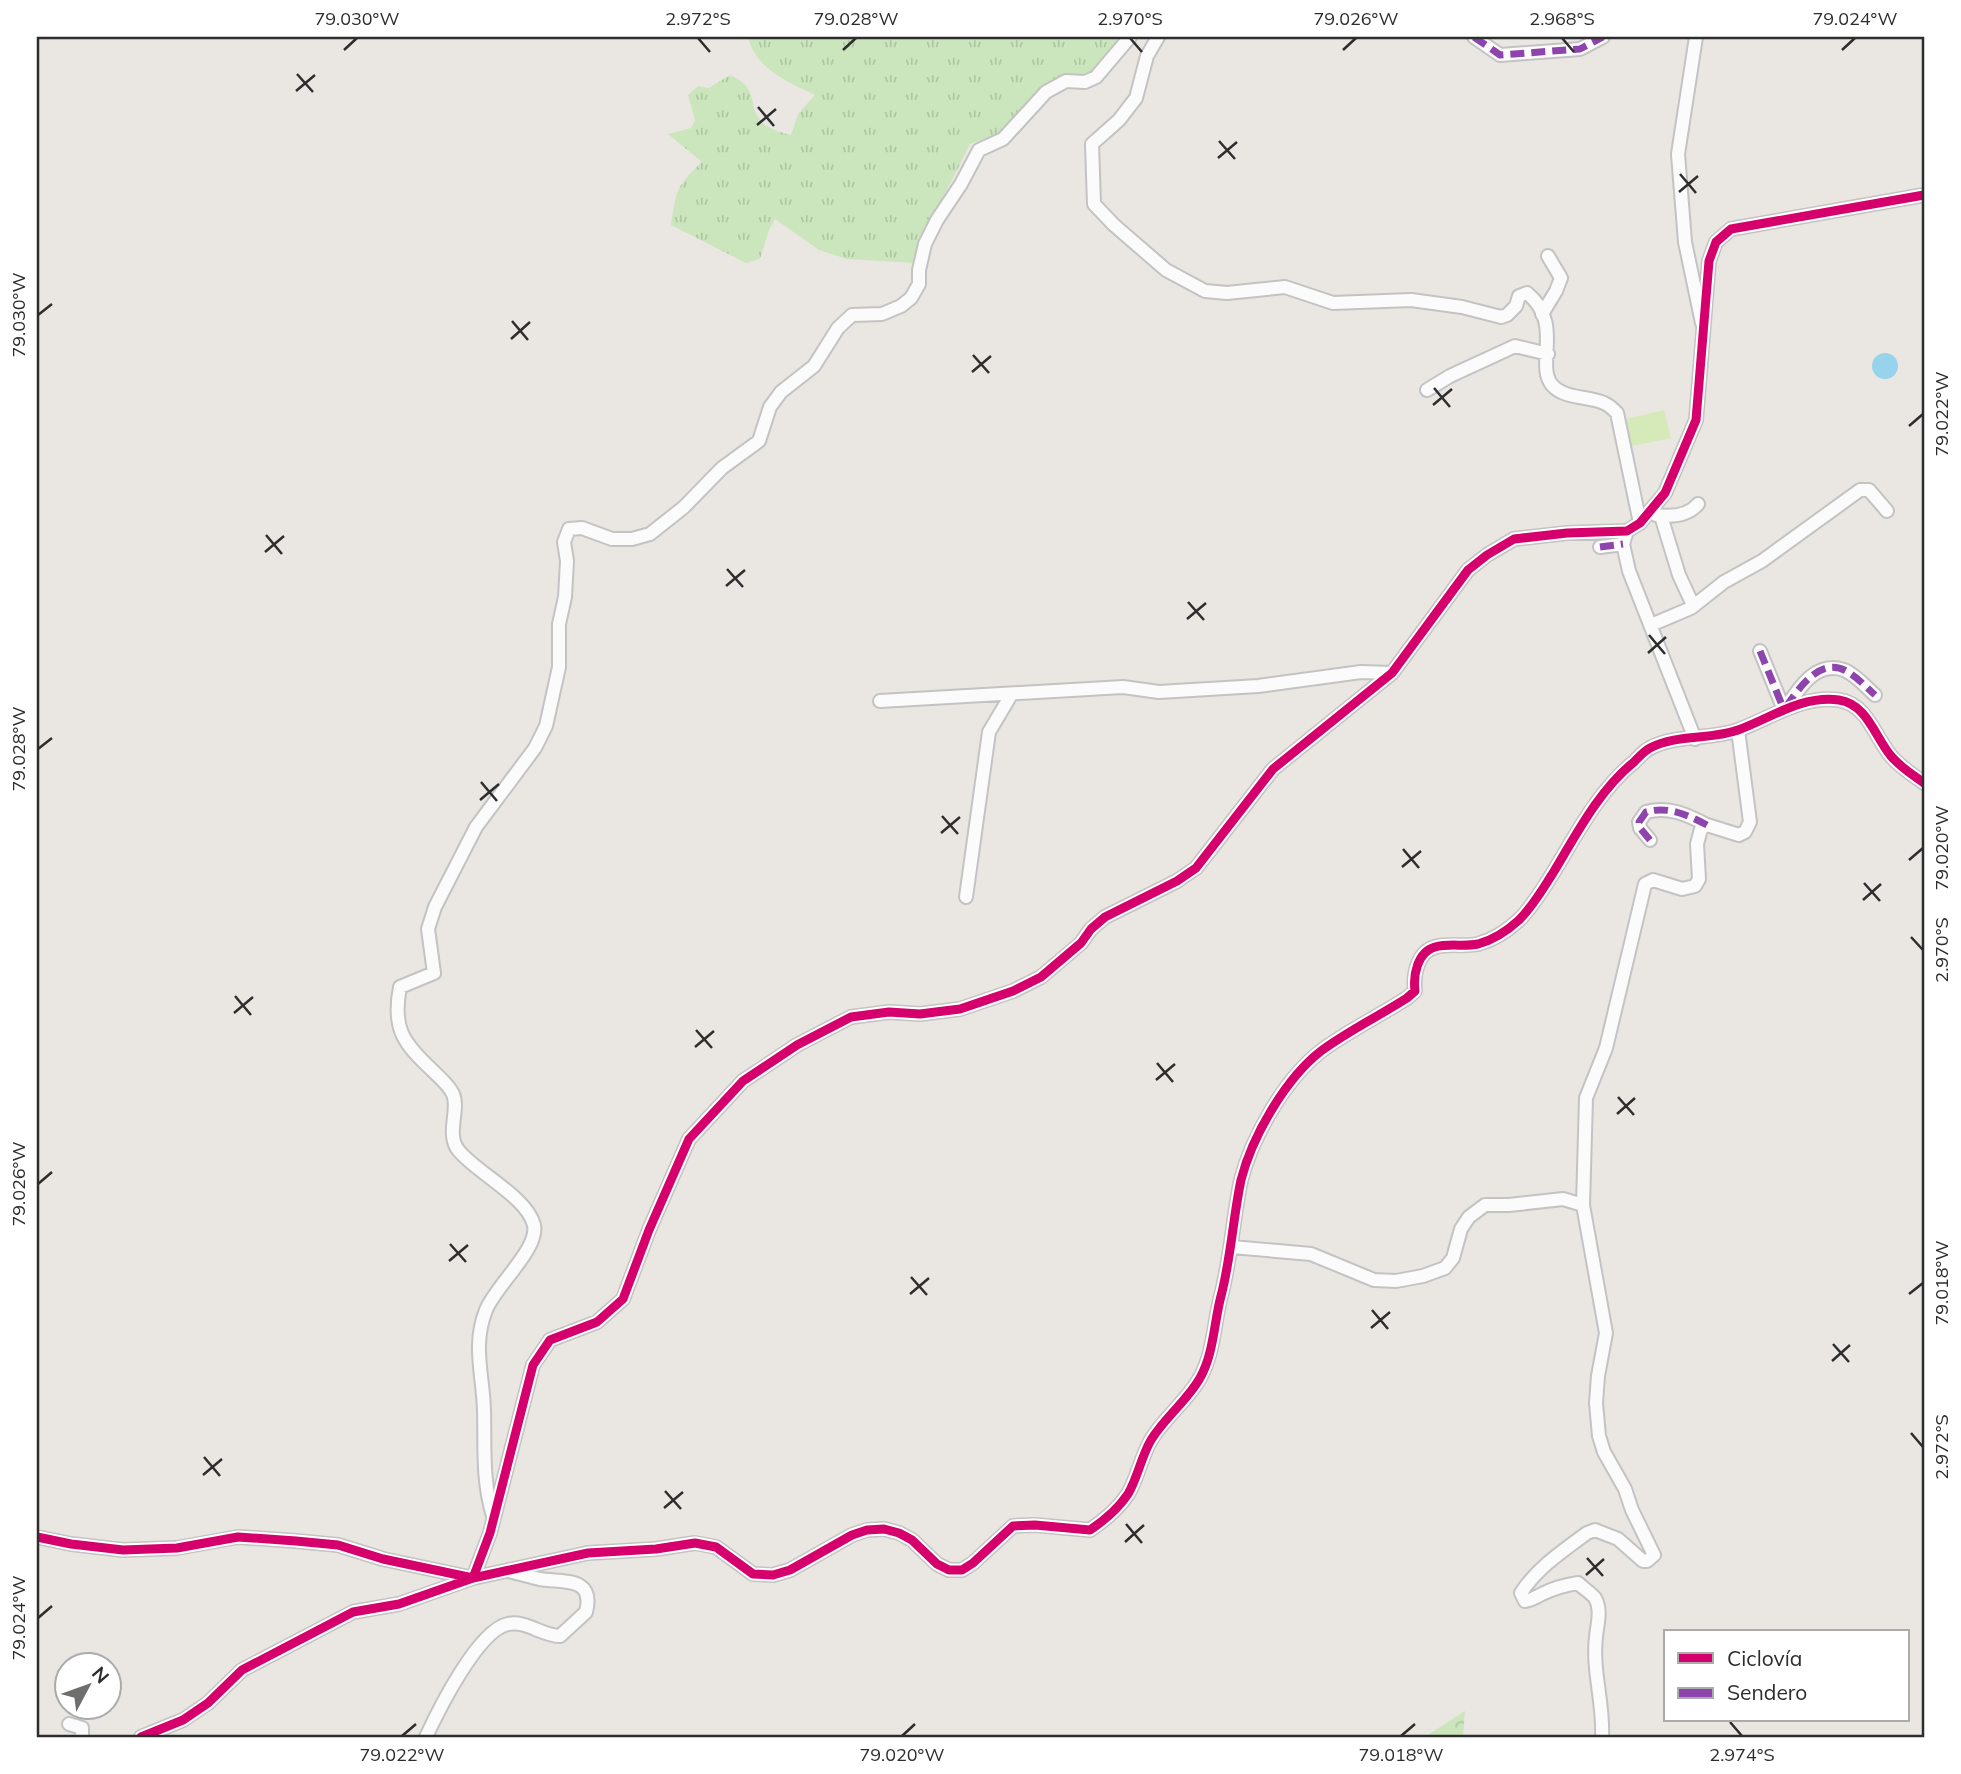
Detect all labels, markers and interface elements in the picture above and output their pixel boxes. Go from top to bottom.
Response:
text: 79.030°W [314,7,400,30]
text: 2.972°S [665,7,731,30]
text: 79.028°W [813,7,899,30]
text: 2.970°S [1097,7,1163,30]
text: 79.026°W [1313,7,1399,30]
text: 2.968°S [1529,7,1595,30]
text: 79.024°W [1812,7,1898,30]
text: 79.030°W [7,272,30,358]
text: 79.022°W [1930,371,1953,457]
text: 79.028°W [7,706,30,792]
text: 79.020°W [1930,805,1953,891]
text: 2.970°S [1930,917,1953,983]
text: 79.026°W [7,1141,30,1227]
text: 79.018°W [1930,1240,1953,1326]
text: 2.972°S [1930,1414,1953,1480]
text: 79.024°W [7,1575,30,1661]
legend [1664,1630,1909,1722]
text: Ciclovía [1727,1645,1802,1671]
north arrow [52,1652,122,1722]
text: N [87,1662,115,1688]
text: Sendero [1727,1679,1807,1705]
text: 79.022°W [359,1743,445,1766]
text: 79.020°W [859,1743,945,1766]
text: 79.018°W [1358,1743,1444,1766]
text: 2.974°S [1709,1743,1775,1766]

